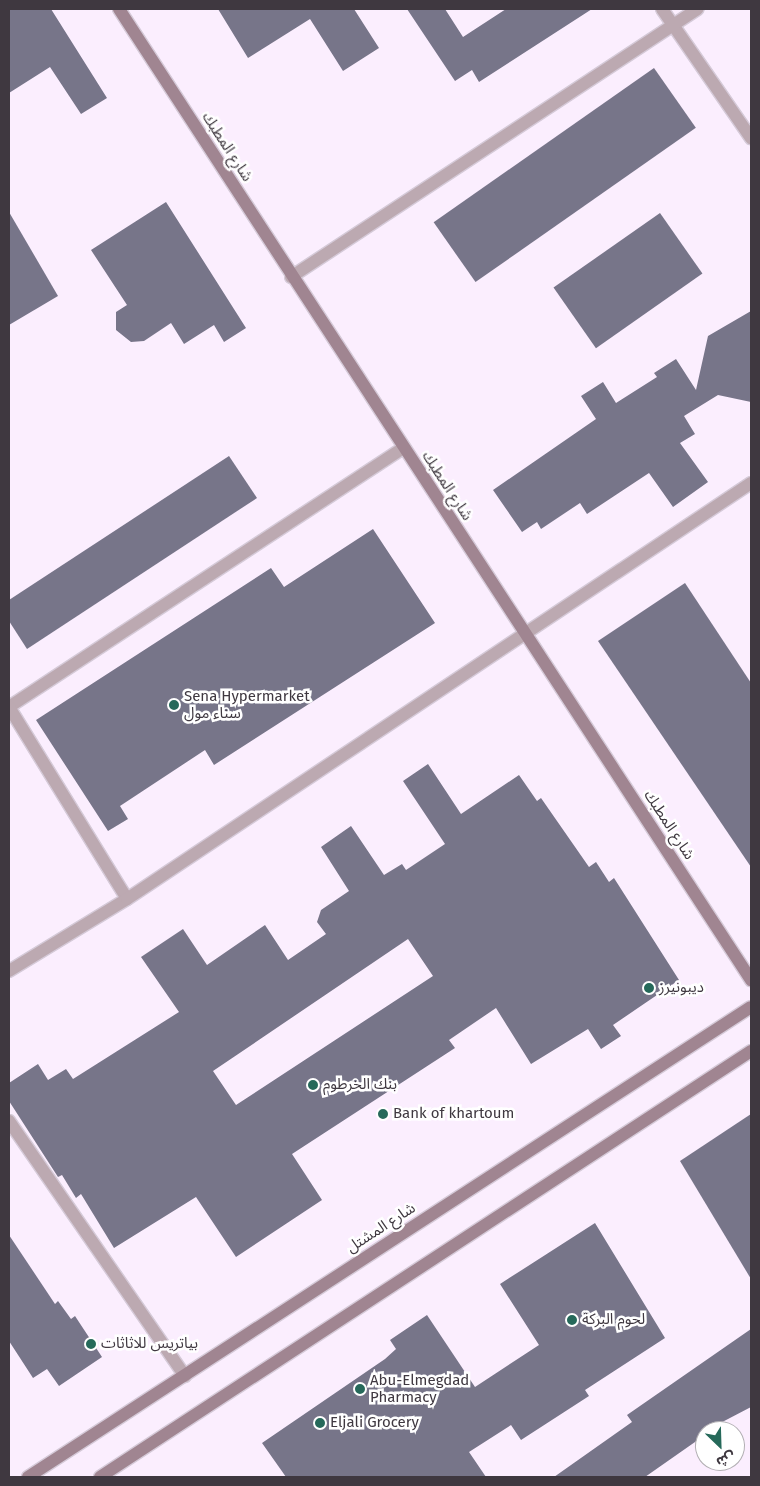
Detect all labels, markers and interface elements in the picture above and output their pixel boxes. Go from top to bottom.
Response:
street label: شارع المطبك [198,109,256,185]
street label: شارع المطبك [418,448,476,524]
place label: Sena Hypermarket سناء مول [184,687,310,722]
marker: Sena Hypermarket سناء مول [168,699,180,711]
street label: شارع المطبك [640,787,698,863]
place label: ديبونيرز [659,979,704,997]
marker: ديبونيرز [643,982,655,994]
place label: بنك الخرطوم [323,1076,397,1094]
marker: بنك الخرطوم [307,1079,319,1091]
place label: Bank of khartoum [393,1105,514,1123]
marker: Bank of khartoum [377,1108,389,1120]
street label: شارع المشتل [343,1199,419,1257]
place label: لحوم البركة [582,1311,645,1329]
marker: لحوم البركة [566,1314,578,1326]
place label: بياتريس للاثاثات [101,1335,198,1353]
marker: بياتريس للاثاثات [85,1338,97,1350]
place label: Abu-Elmegdad Pharmacy [370,1371,469,1406]
marker: Abu-Elmegdad Pharmacy [354,1383,366,1395]
place label: Eljali Grocery [330,1414,419,1432]
marker: Eljali Grocery [314,1417,326,1429]
north arrow [695,1421,745,1471]
text: ش [714,1448,738,1471]

